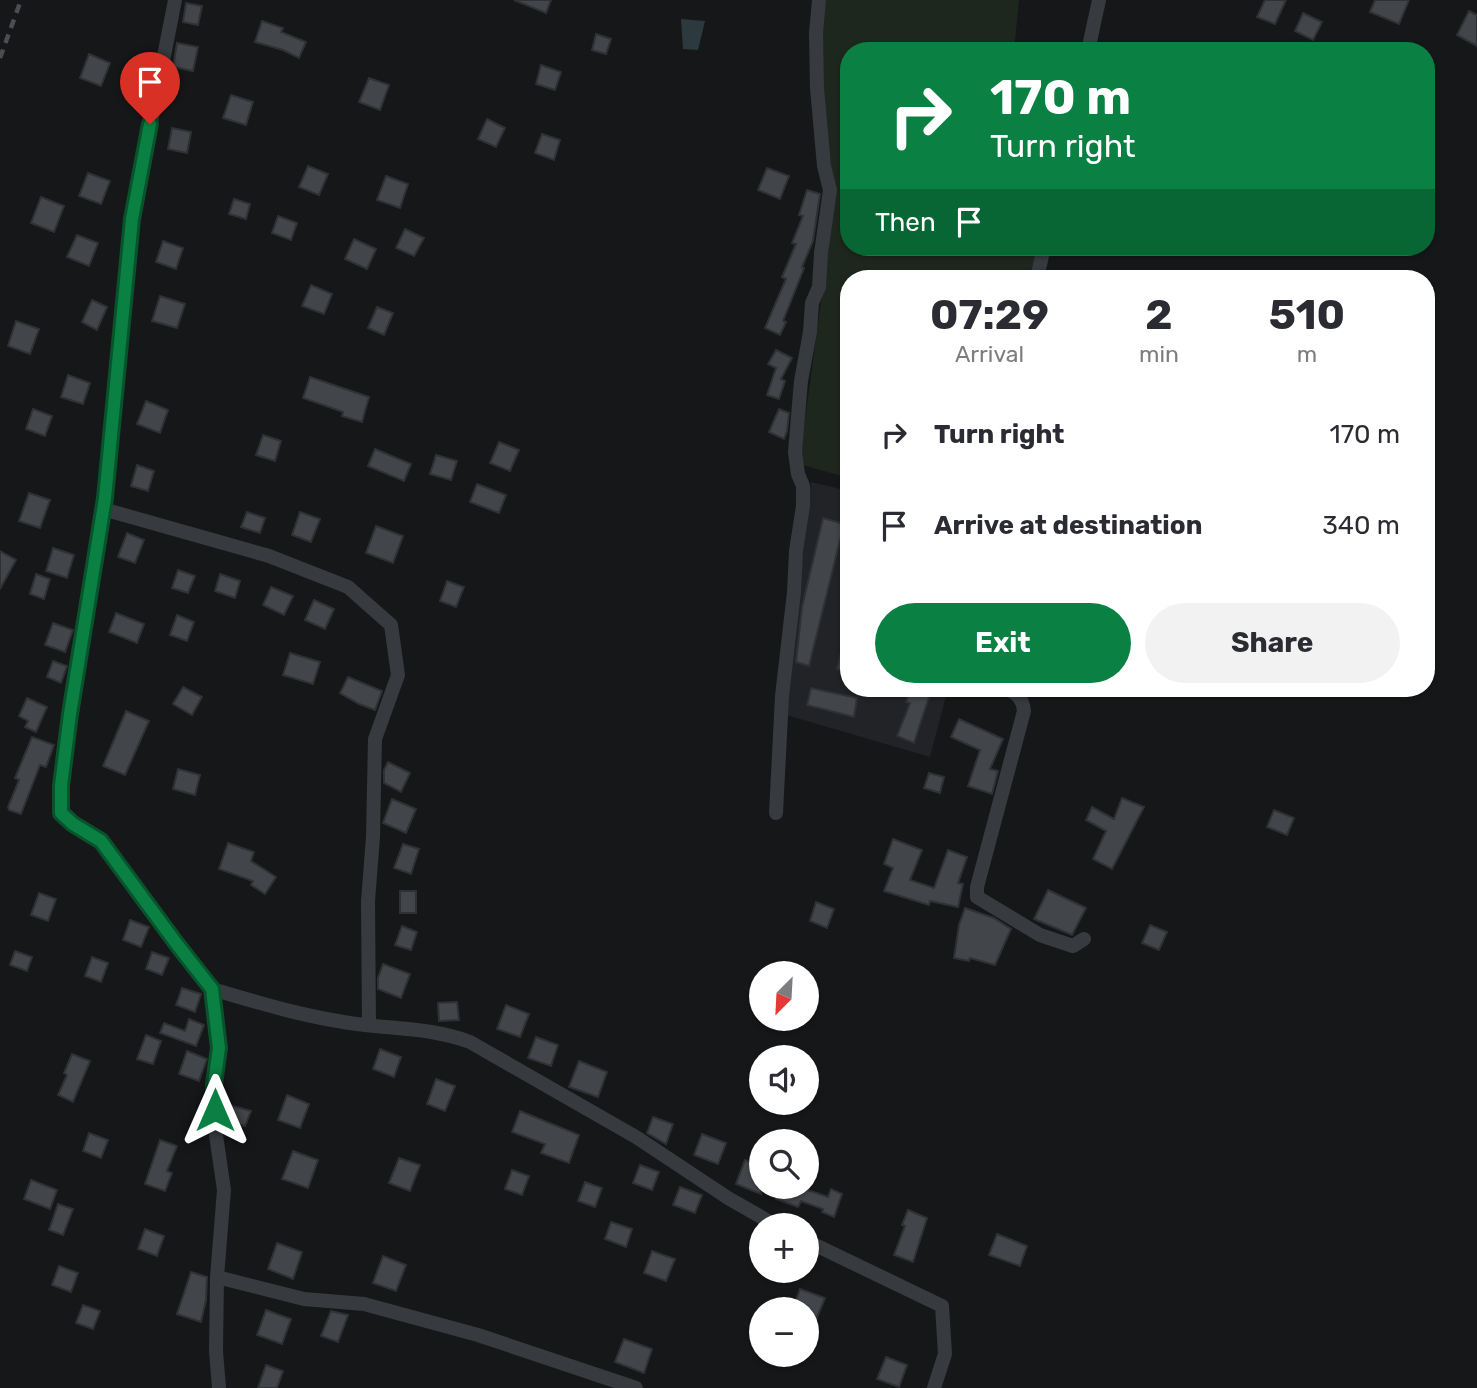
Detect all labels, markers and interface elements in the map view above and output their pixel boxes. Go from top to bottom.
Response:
pin [120,52,180,124]
icon: arrive [131,63,169,101]
text: 170 m [990,68,1131,126]
icon: right [875,70,966,161]
text: Turn right [990,127,1135,165]
icon: arrive [950,203,988,241]
text: Then [875,207,936,238]
text: 07:29 [930,290,1049,340]
text: 2 [1145,290,1173,340]
text: 510 [1269,290,1345,340]
text: Arrival [955,340,1024,368]
text: min [1139,340,1179,368]
text: m [1297,340,1317,368]
icon: right [875,416,913,454]
text: Turn right [934,419,1064,450]
text: 170 m [1330,419,1400,450]
icon: arrive [875,507,913,545]
text: Arrive at destination [934,510,1202,541]
text: 340 m [1322,510,1400,541]
button: Exit [875,603,1131,683]
button: Share [1145,603,1400,683]
north arrow [749,961,819,1031]
map controls [749,961,819,1367]
button: sound [749,1045,819,1115]
position arrow [178,1073,252,1147]
button: search [749,1129,819,1199]
button: + [749,1213,819,1283]
button: − [749,1297,819,1367]

